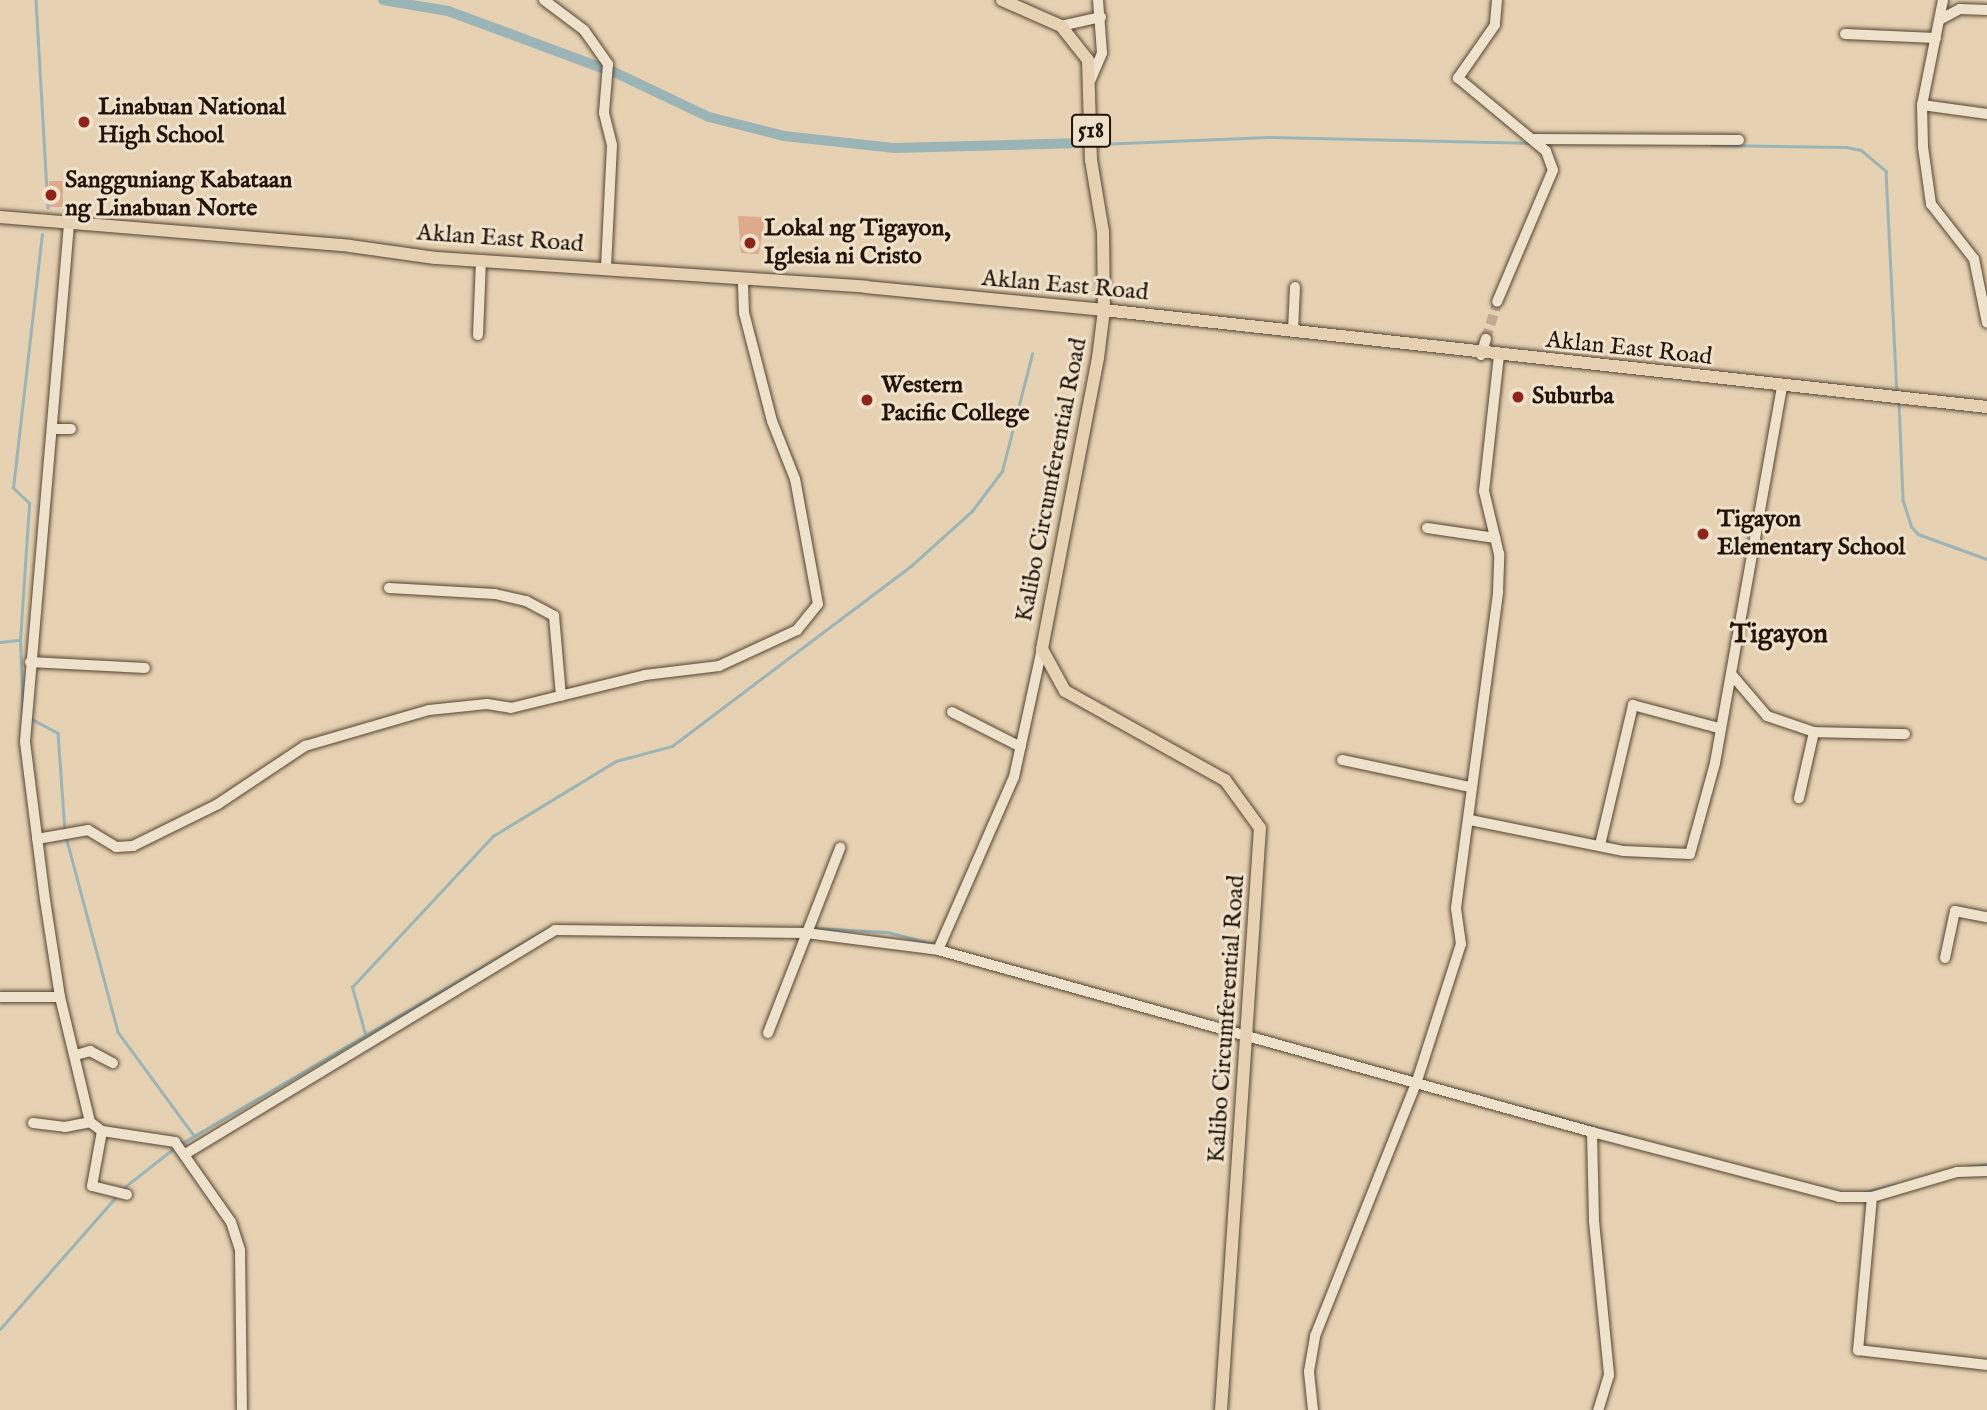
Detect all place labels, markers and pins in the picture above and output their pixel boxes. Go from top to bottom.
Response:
place label: Linabuan National High School [98,94,286,150]
marker: Linabuan National High School [76,114,92,130]
place label: Sangguniang Kabataan ng Linabuan Norte [65,167,292,223]
marker: Sangguniang Kabataan ng Linabuan Norte [43,187,59,203]
place label: Lokal ng Tigayon, Iglesia ni Cristo [764,215,951,271]
marker: Lokal ng Tigayon, Iglesia ni Cristo [742,235,758,251]
place label: Western Pacific College [881,372,1029,428]
place label: Suburba [1532,383,1614,411]
marker: Suburba [1510,389,1526,405]
marker: Western Pacific College [859,392,875,408]
place label: Tigayon Elementary School [1717,506,1905,562]
marker: Tigayon Elementary School [1695,526,1711,542]

